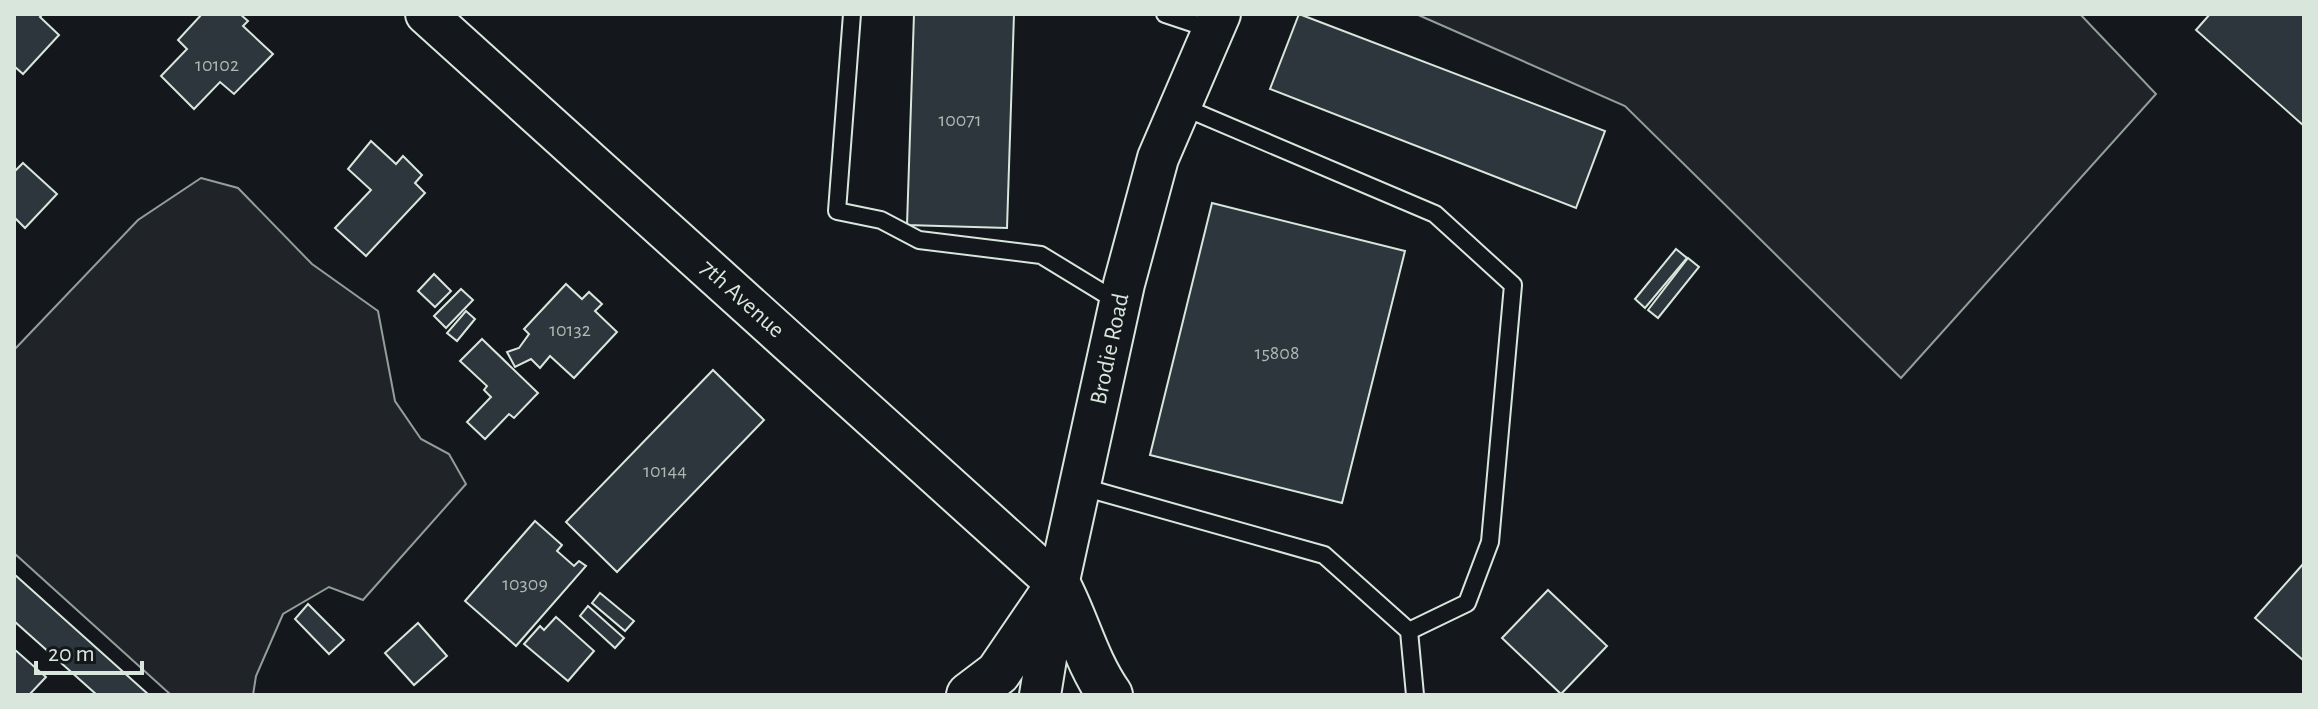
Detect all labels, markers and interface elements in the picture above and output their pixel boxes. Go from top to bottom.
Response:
house number: 10102 [195,55,239,75]
house number: 10071 [938,110,982,130]
street label: 7th Avenue [695,255,789,343]
street label: Brodie Road [1086,291,1134,407]
house number: 10132 [549,320,591,340]
house number: 15808 [1255,343,1299,363]
house number: 10144 [643,461,687,481]
house number: 10309 [502,574,548,594]
scale bar [36,625,142,675]
text: 20 m [48,642,95,666]

